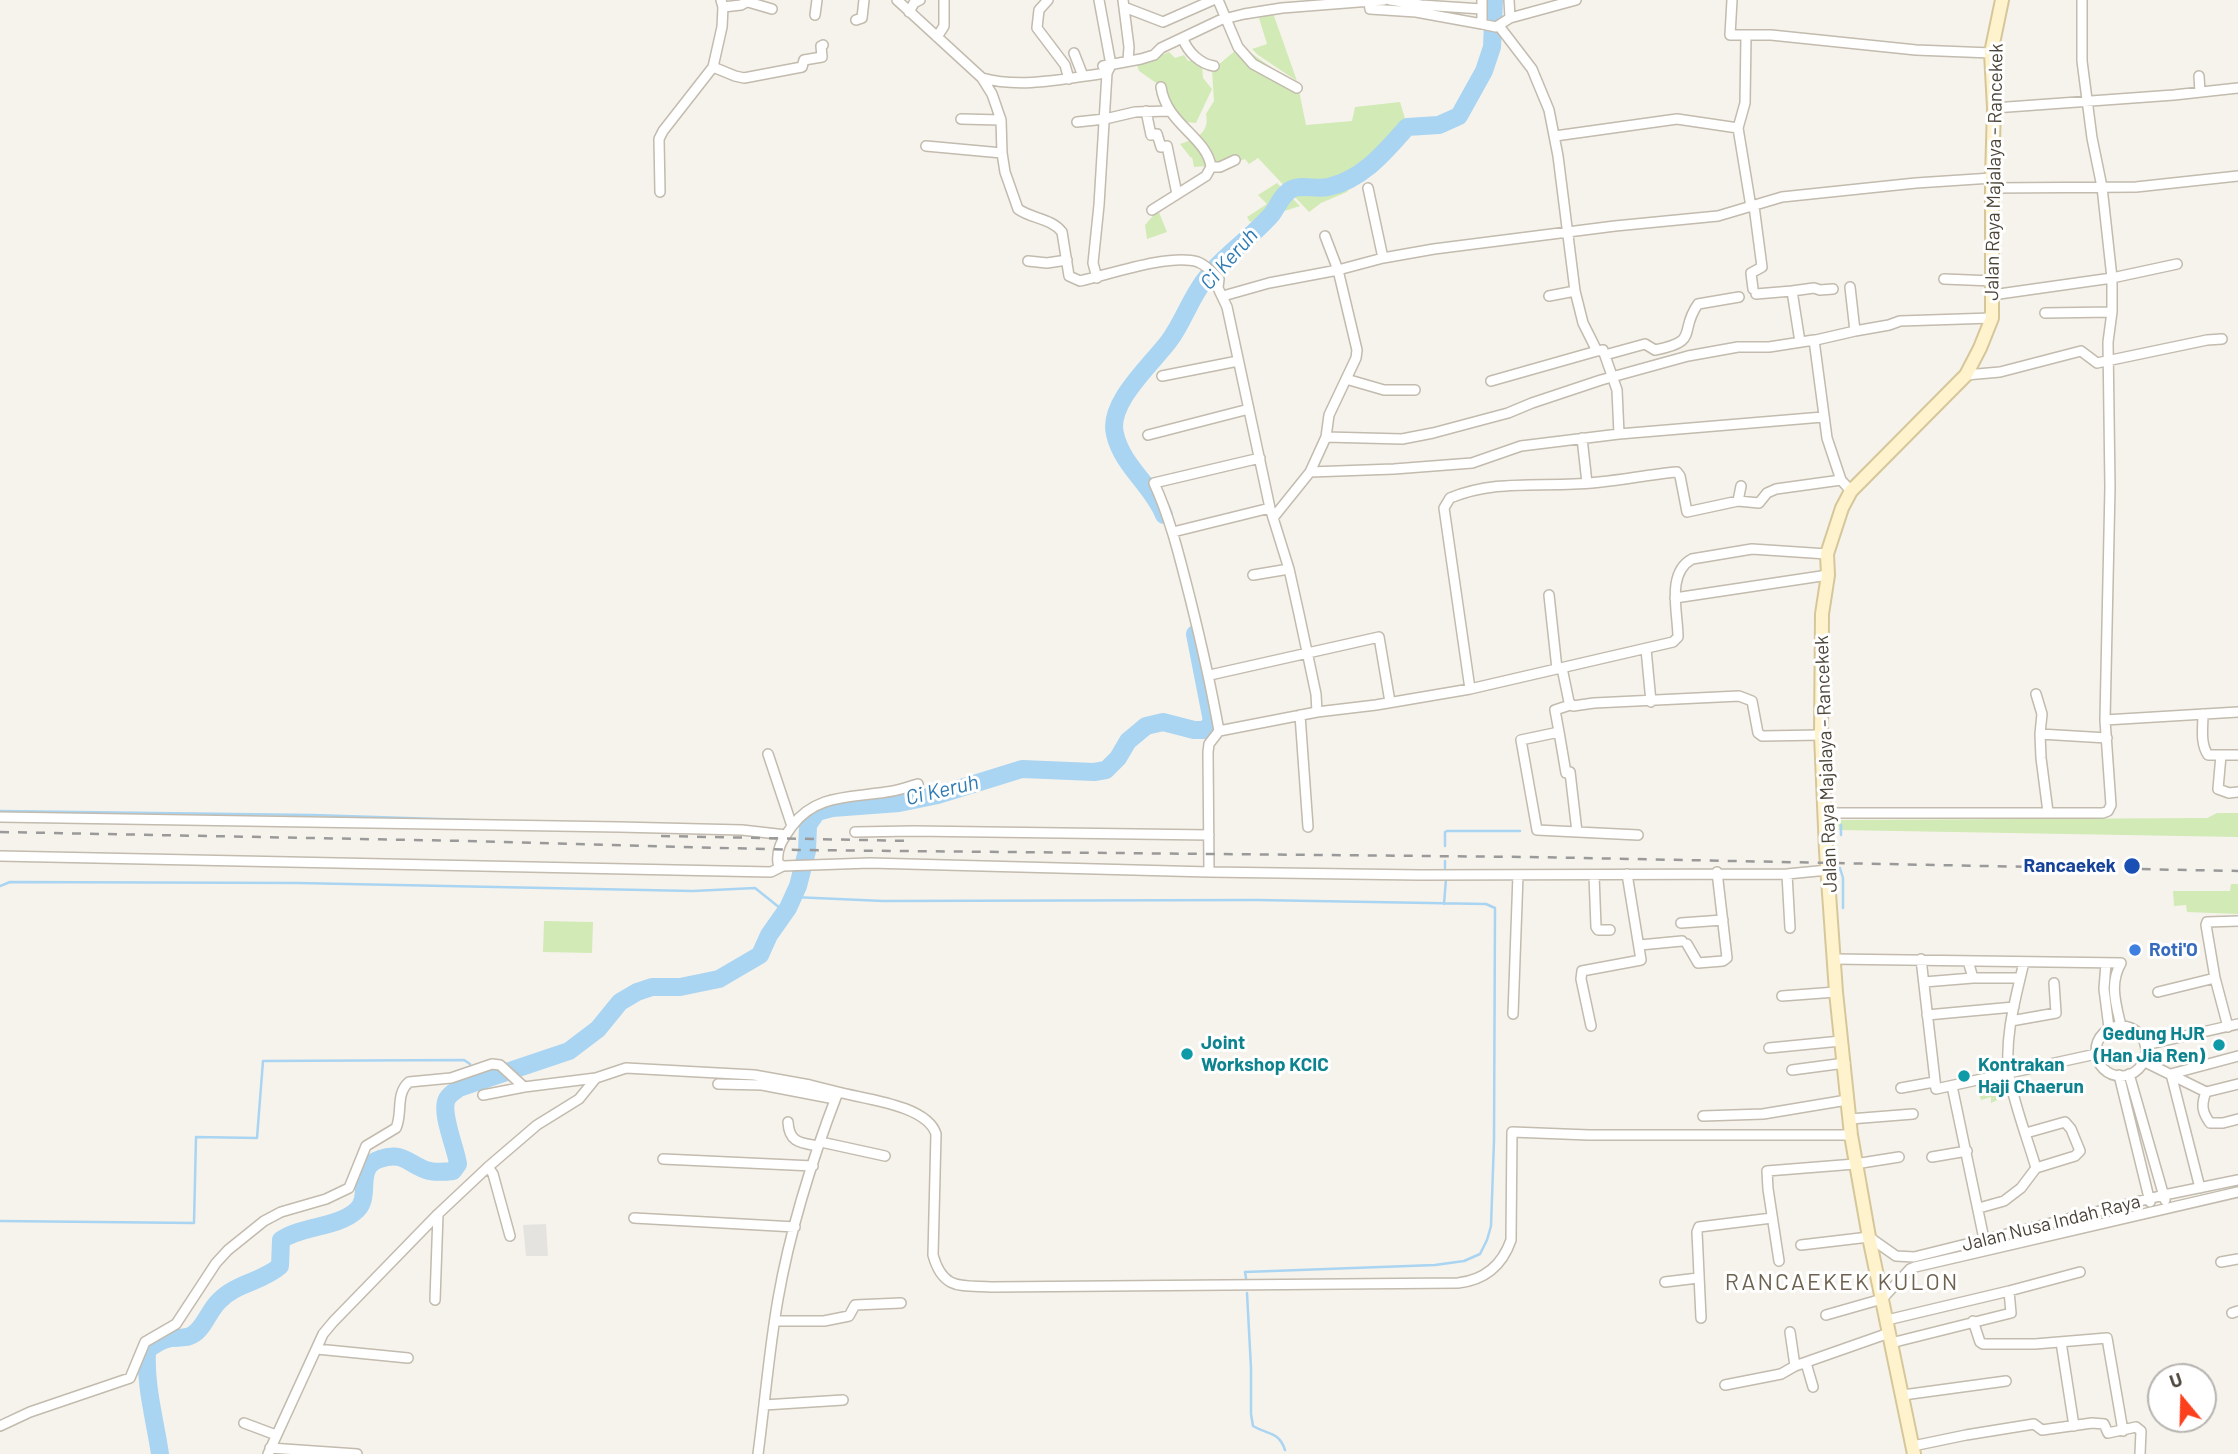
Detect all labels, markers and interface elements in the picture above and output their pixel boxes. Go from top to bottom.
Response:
street label: Jalan Raya Majalaya - Rancekek [1980,43,2008,301]
water label: Ci Keruh [1195,223,1263,295]
street label: Jalan Raya Majalaya - Rancekek [1810,635,1842,893]
water label: Ci Keruh [903,769,981,811]
place label: Rancaekek [2024,855,2116,877]
marker: Rancaekek [2122,856,2142,876]
place label: Roti'O [2149,939,2198,961]
marker: Roti'O [2127,942,2143,958]
place label: Gedung HJR (Han Jia Ren) [2094,1023,2205,1067]
place label: Joint Workshop KCIC [1201,1032,1329,1076]
marker: Gedung HJR (Han Jia Ren) [2211,1037,2227,1053]
marker: Joint Workshop KCIC [1179,1046,1195,1062]
place label: Kontrakan Haji Chaerun [1978,1054,2084,1098]
marker: Kontrakan Haji Chaerun [1956,1068,1972,1084]
street label: Jalan Nusa Indah Raya [1959,1190,2143,1256]
district label: RANCAEKEK KULON [1727,1268,1957,1296]
north arrow [2147,1363,2217,1433]
text: U [2166,1367,2185,1392]

